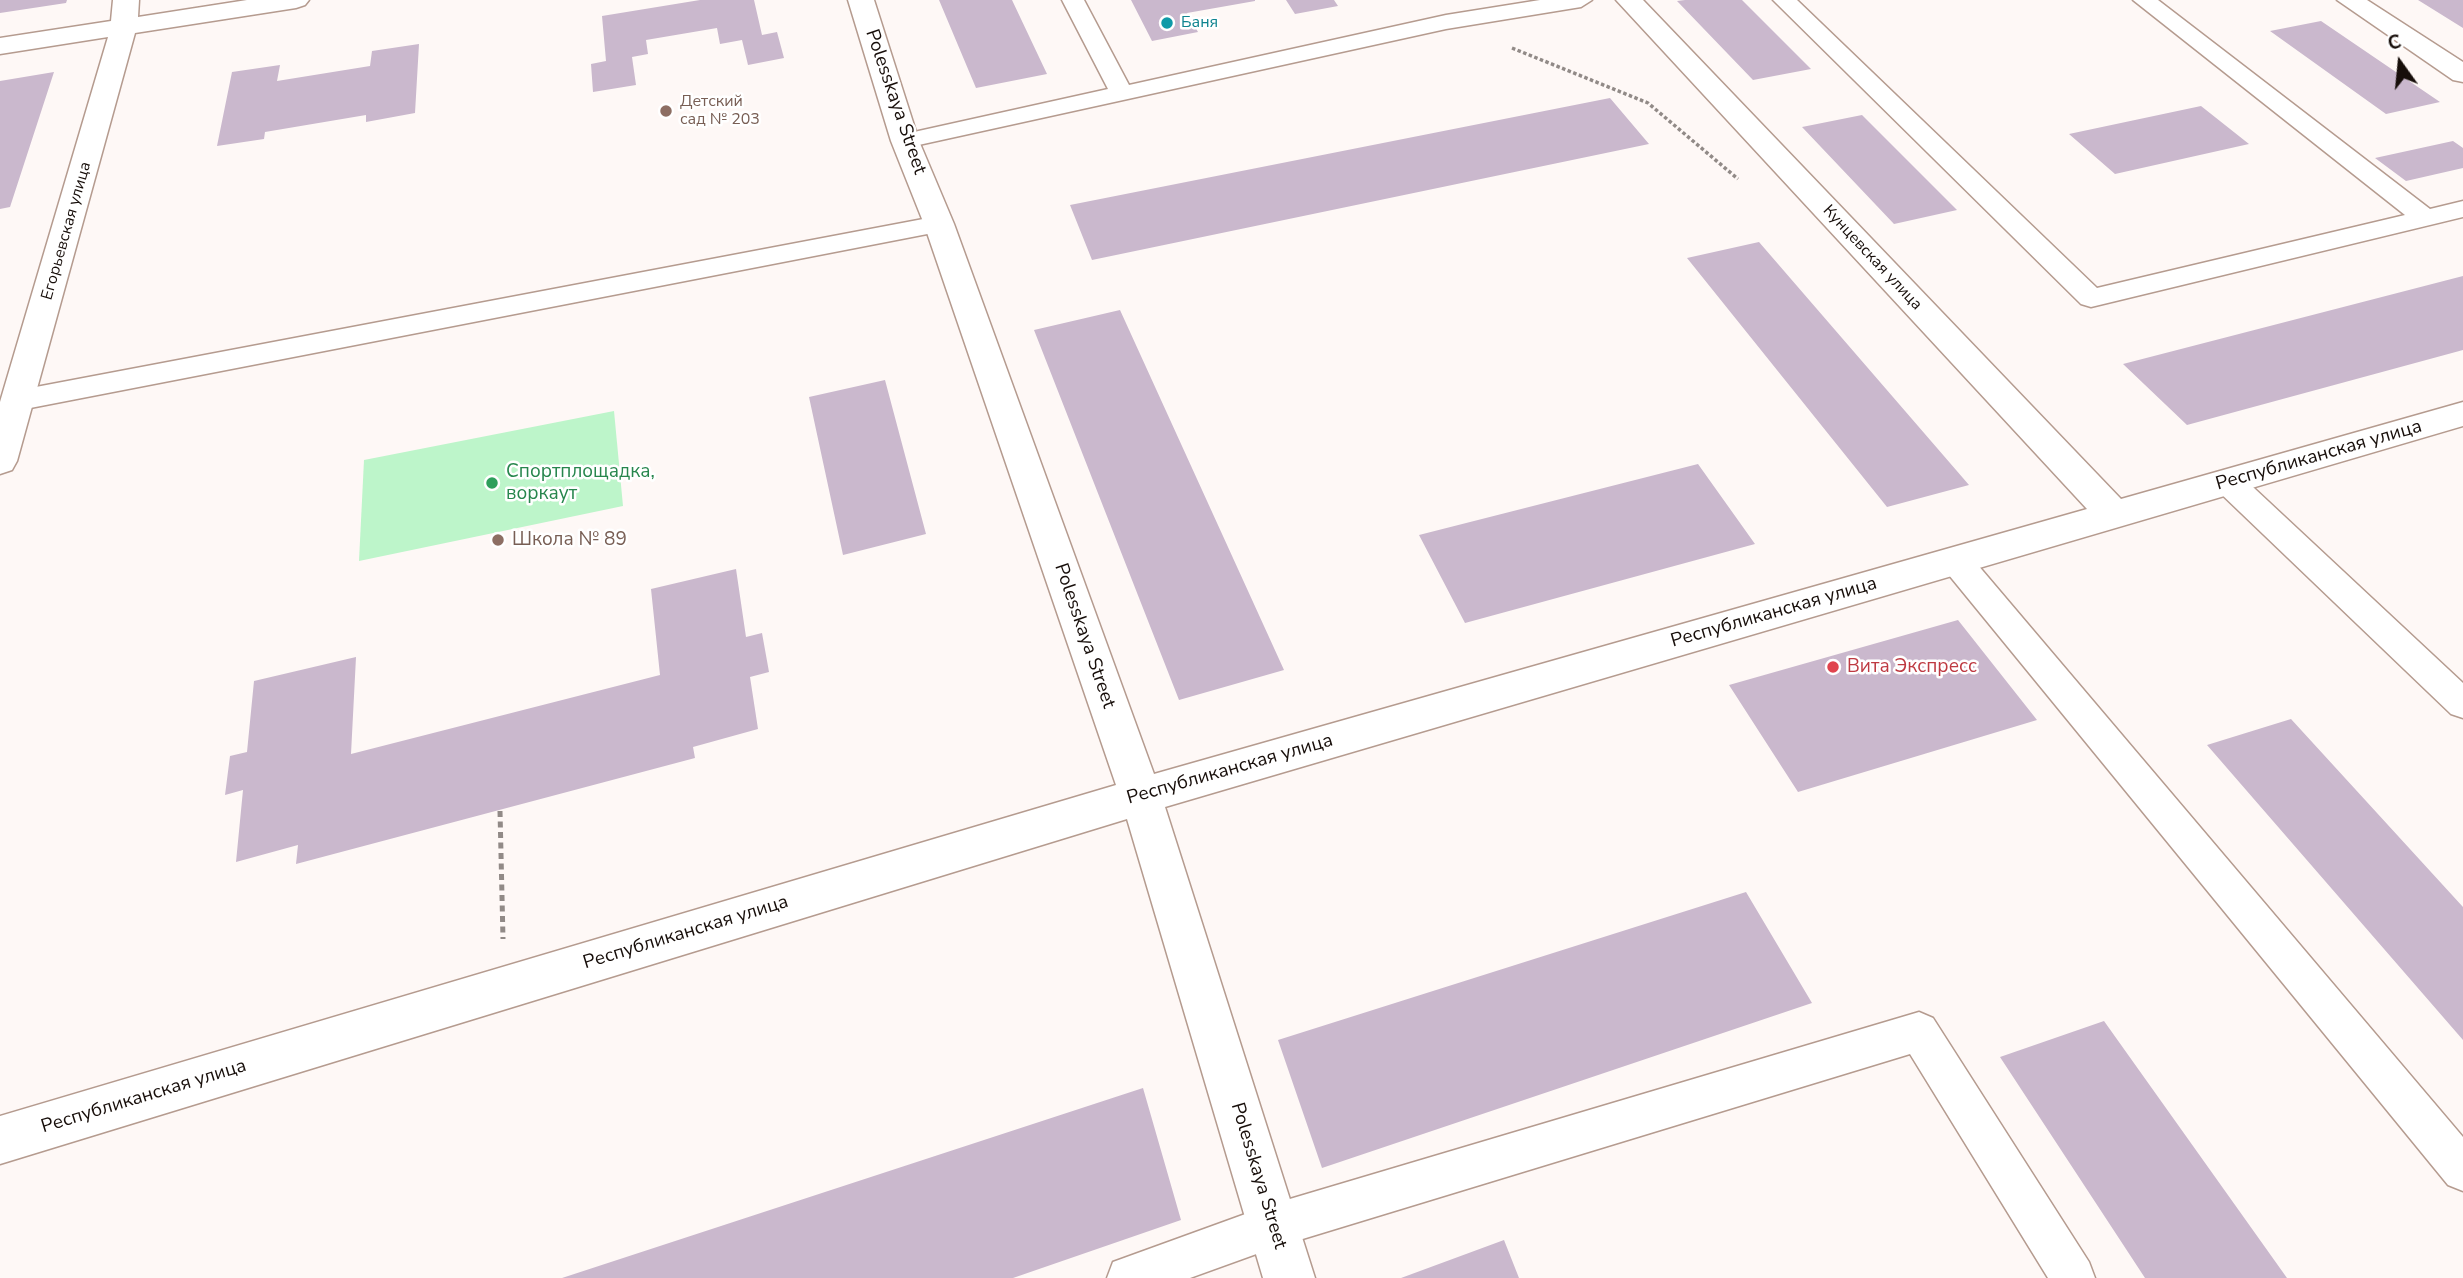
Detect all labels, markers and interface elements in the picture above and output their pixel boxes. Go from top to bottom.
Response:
place label: Баня [1181,13,1218,33]
marker: Баня [1159,15,1175,31]
street label: Polesskaya Street [860,27,930,177]
north arrow [2365,28,2435,98]
text: С [2385,28,2404,57]
place label: Детский сад № 203 [680,92,760,130]
marker: Детский сад № 203 [658,103,674,119]
street label: Егорьевская улица [38,160,96,302]
street label: Кунцевская улица [1818,201,1926,315]
street label: Республиканская улица [2213,416,2425,496]
place label: Спортплощадка, воркаут [506,461,655,505]
marker: Спортплощадка, воркаут [484,475,500,491]
place label: Школа № 89 [512,529,627,551]
marker: Школа № 89 [490,532,506,548]
street label: Polesskaya Street [1049,561,1119,711]
street label: Республиканская улица [1668,573,1880,653]
place label: Вита Экспресс [1847,656,1977,678]
marker: Вита Экспресс [1825,659,1841,675]
street label: Республиканская улица [1124,730,1336,810]
street label: Республиканская улица [581,891,791,975]
street label: Республиканская улица [39,1055,249,1139]
street label: Polesskaya Street [1225,1100,1291,1252]

